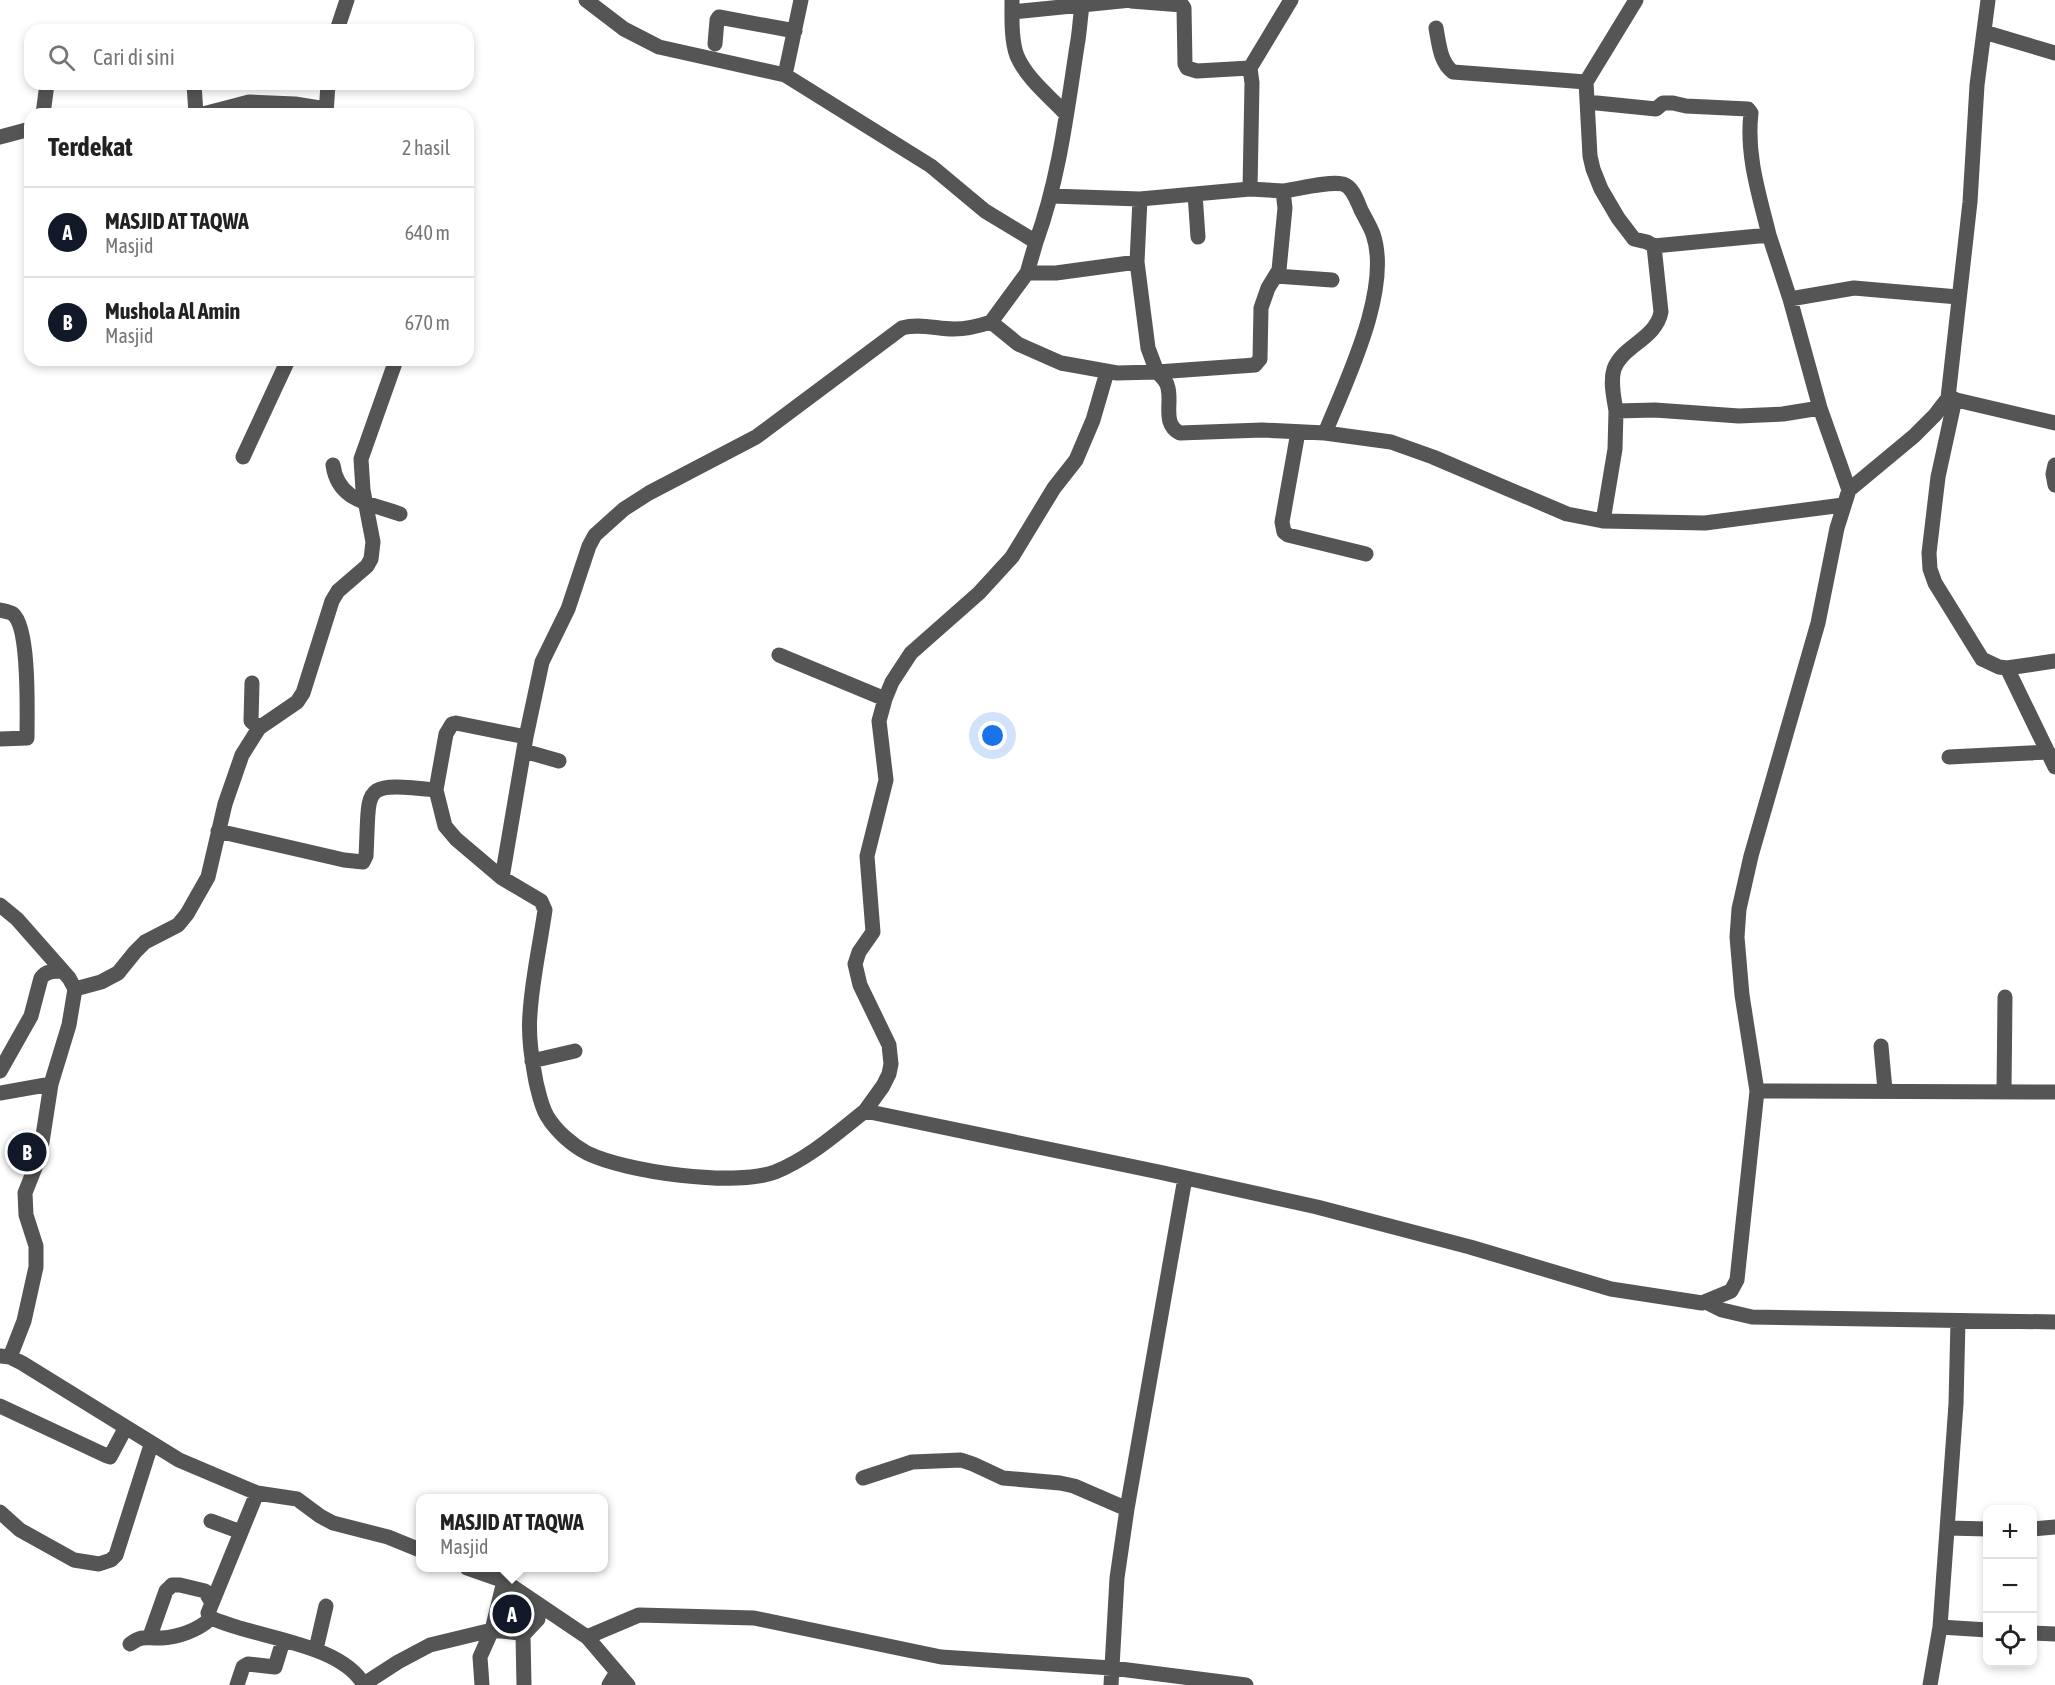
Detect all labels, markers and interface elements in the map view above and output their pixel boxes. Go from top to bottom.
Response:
search box [24,24,474,90]
icon: search [45,41,78,74]
text: Cari di sini [93,44,175,70]
text: Terdekat [48,132,132,162]
text: 2 hasil [402,136,450,159]
text: MASJID AT TAQWA [105,208,249,234]
text: A [63,221,72,244]
text: 640 m [405,221,450,244]
text: Masjid [105,234,153,257]
text: Mushola Al Amin [105,298,240,324]
text: B [63,311,72,334]
text: 670 m [405,311,450,334]
text: Masjid [105,324,153,347]
your location [978,721,1007,750]
pin: B [8,1130,46,1174]
popup [416,1494,608,1572]
map controls [1983,1505,2037,1667]
button: + [1983,1505,2037,1559]
text: MASJID AT TAQWA [440,1509,584,1535]
text: Masjid [440,1535,489,1558]
button: − [1983,1559,2037,1613]
pin: A [492,1592,532,1636]
button: locate [1983,1613,2037,1667]

